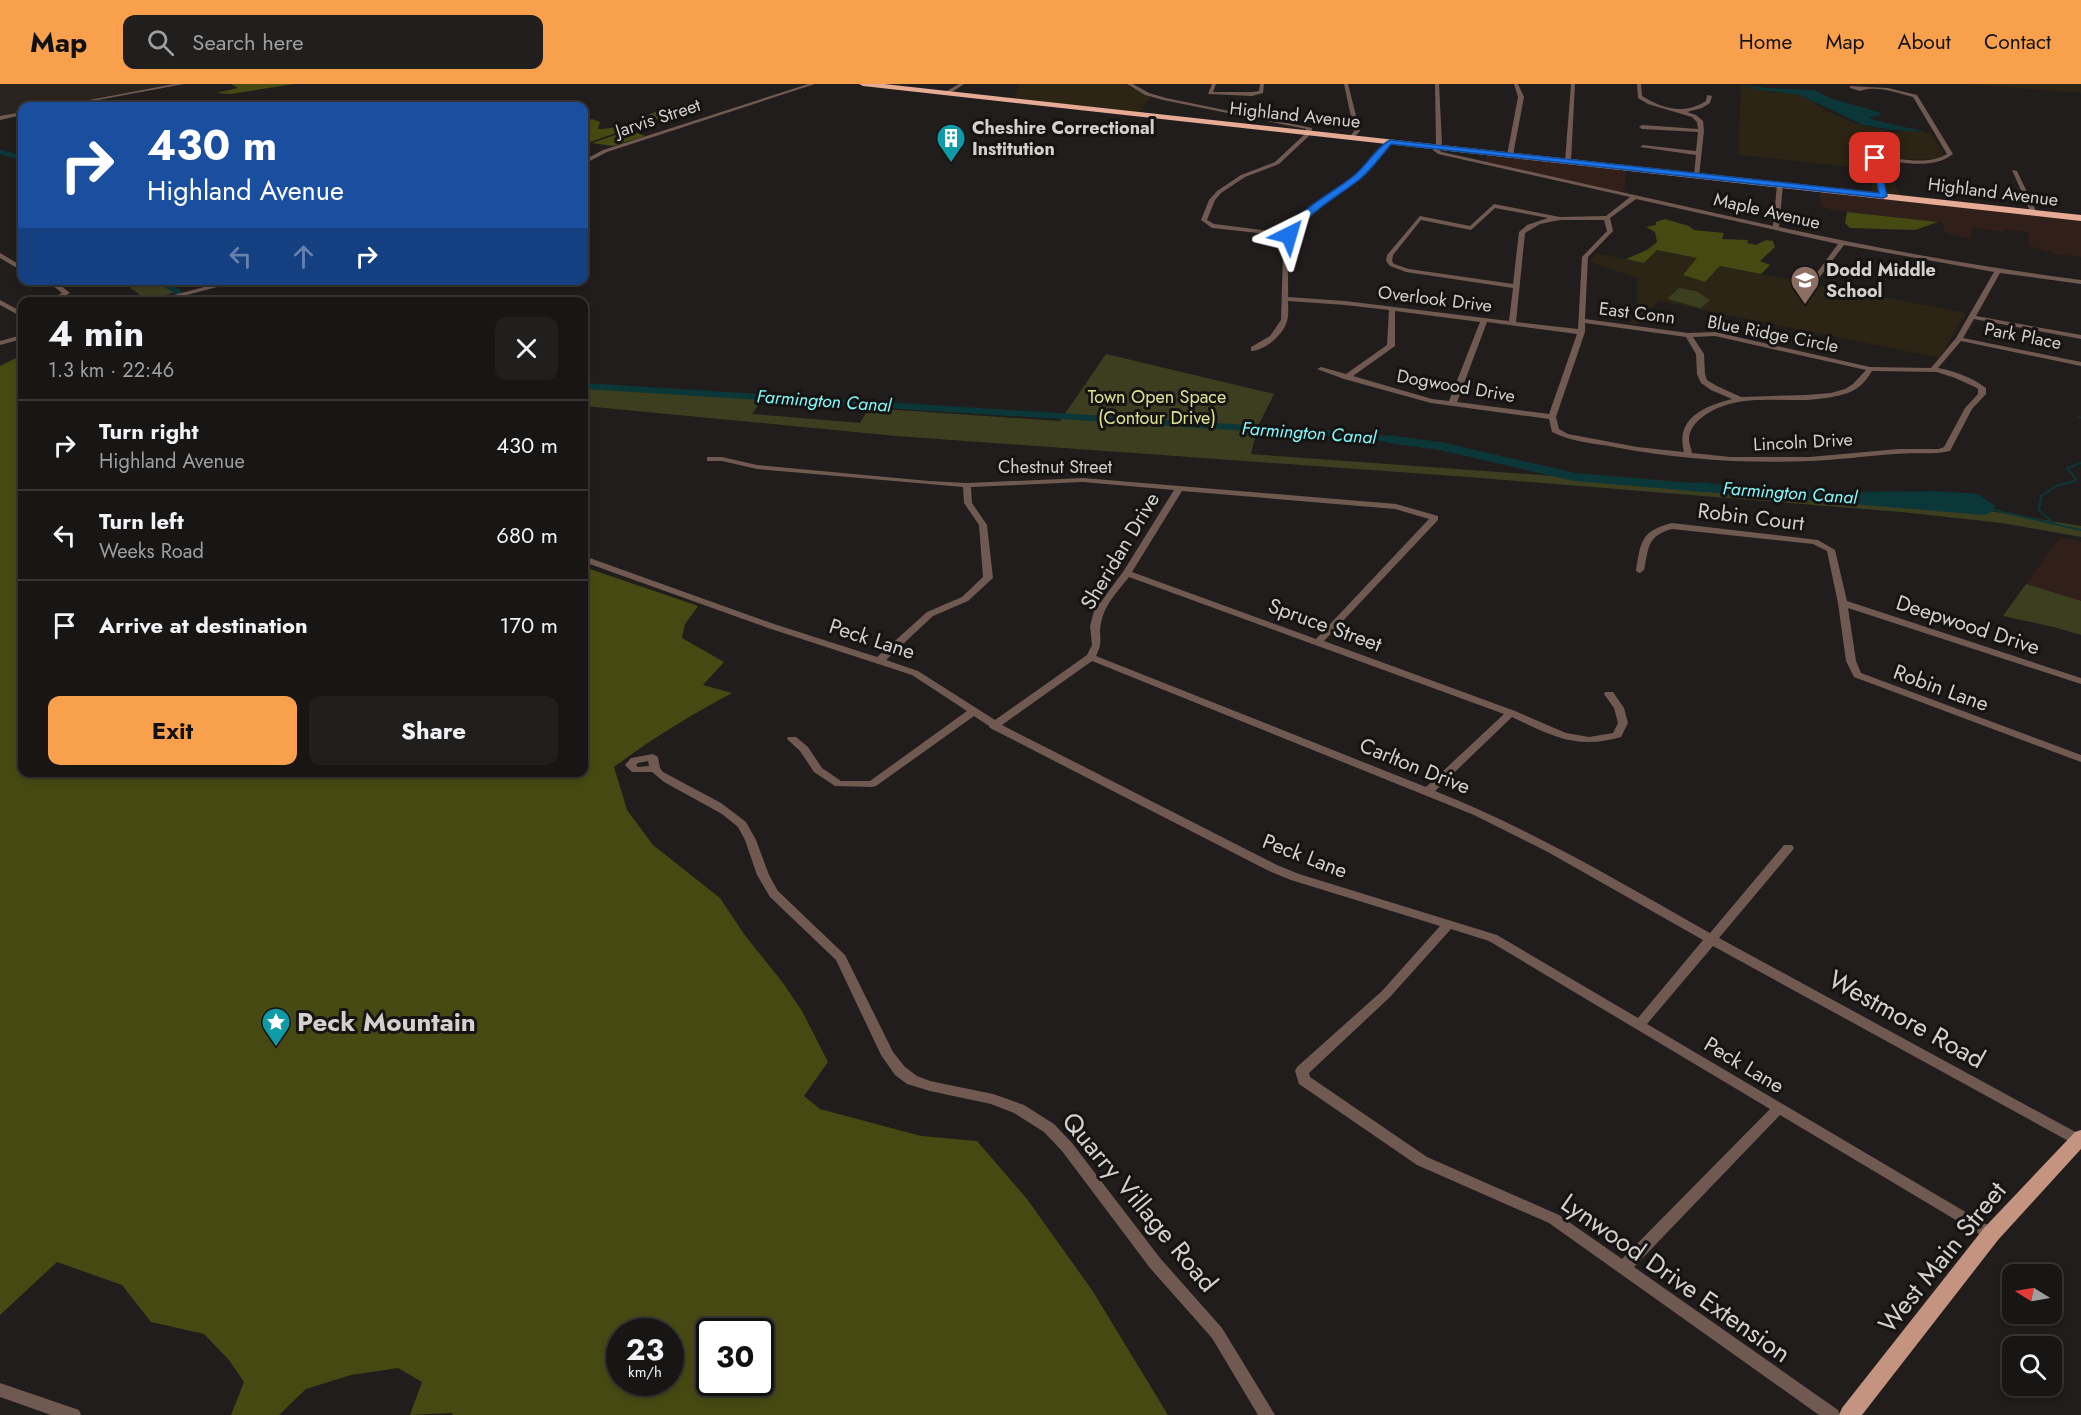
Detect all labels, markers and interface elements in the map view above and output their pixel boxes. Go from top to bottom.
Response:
search box [123,15,543,69]
text: Map [30,22,87,63]
icon: search [144,26,177,59]
text: Search here [192,26,304,58]
text: Home [1739,27,1792,57]
text: Map [1825,27,1865,57]
text: About [1898,27,1951,57]
text: Contact [1984,27,2051,57]
street label: Jarvis Street [610,92,704,145]
street label: Highland Avenue [1228,95,1362,135]
text: 430 m [147,115,277,176]
place label: Cheshire Correctional Institution [972,115,1155,162]
building icon: Cheshire Correctional Institution [935,122,967,164]
icon: right [48,126,126,204]
pin [1849,132,1900,183]
icon: arrive [1858,141,1891,174]
text: Highland Avenue [147,171,344,210]
street label: Highland Avenue [1926,171,2060,213]
street label: Maple Avenue [1711,186,1823,236]
position arrow [1257,203,1321,267]
icon: left [224,240,257,273]
icon: ahead [287,240,320,273]
icon: right [350,240,383,273]
place label: Dodd Middle School [1826,257,1936,304]
school or university icon: Dodd Middle School [1789,264,1821,306]
street label: Overlook Drive [1376,279,1494,319]
street label: East Conn [1597,295,1677,331]
text: 4 min [48,307,144,359]
street label: Blue Ridge Circle [1705,309,1841,359]
street label: Park Place [1982,316,2064,356]
button: close [495,317,558,380]
text: 1.3 km · 22:46 [48,356,174,385]
street label: Dogwood Drive [1395,363,1517,409]
water label: Farmington Canal [756,383,893,419]
park label: Town Open Space (Contour Drive) [1088,384,1226,431]
text: Turn right [99,415,199,447]
water label: Farmington Canal [1241,415,1378,451]
street label: Lincoln Drive [1753,426,1853,458]
icon: right [48,429,81,462]
text: 430 m [496,429,558,461]
text: Highland Avenue [99,447,245,476]
street label: Chestnut Street [998,454,1113,480]
water label: Farmington Canal [1722,475,1859,511]
street label: Sheridan Drive [1073,487,1167,615]
street label: Robin Court [1696,496,1806,538]
text: Turn left [99,505,184,537]
icon: left [48,519,81,552]
text: 680 m [496,519,558,551]
text: Weeks Road [99,537,204,566]
street label: Deepwood Drive [1892,588,2044,662]
street label: Spruce Street [1264,591,1386,659]
icon: arrive [48,609,81,642]
text: Arrive at destination [99,609,308,641]
text: 170 m [500,609,558,641]
street label: Peck Lane [825,611,919,667]
street label: Robin Lane [1889,657,1993,719]
button: Exit [48,696,297,765]
button: Share [309,696,558,765]
street label: Carlton Drive [1355,730,1475,802]
street label: Peck Lane [1258,826,1352,886]
street label: Westmore Road [1822,960,1992,1078]
place label: Peck Mountain [297,1003,476,1041]
place icon: Peck Mountain [260,1006,292,1048]
street label: Peck Lane [1698,1029,1790,1101]
street label: Quarry Village Road [1053,1104,1227,1300]
street label: West Main Street [1869,1172,2016,1341]
street label: Lynwood Drive Extension [1553,1184,1799,1372]
north arrow [2002,1264,2062,1324]
map controls [2002,1264,2062,1396]
speed limit sign: 30 [696,1318,774,1396]
text: 23 [626,1328,664,1371]
button: search [2002,1336,2062,1396]
text: km/h [628,1361,662,1383]

